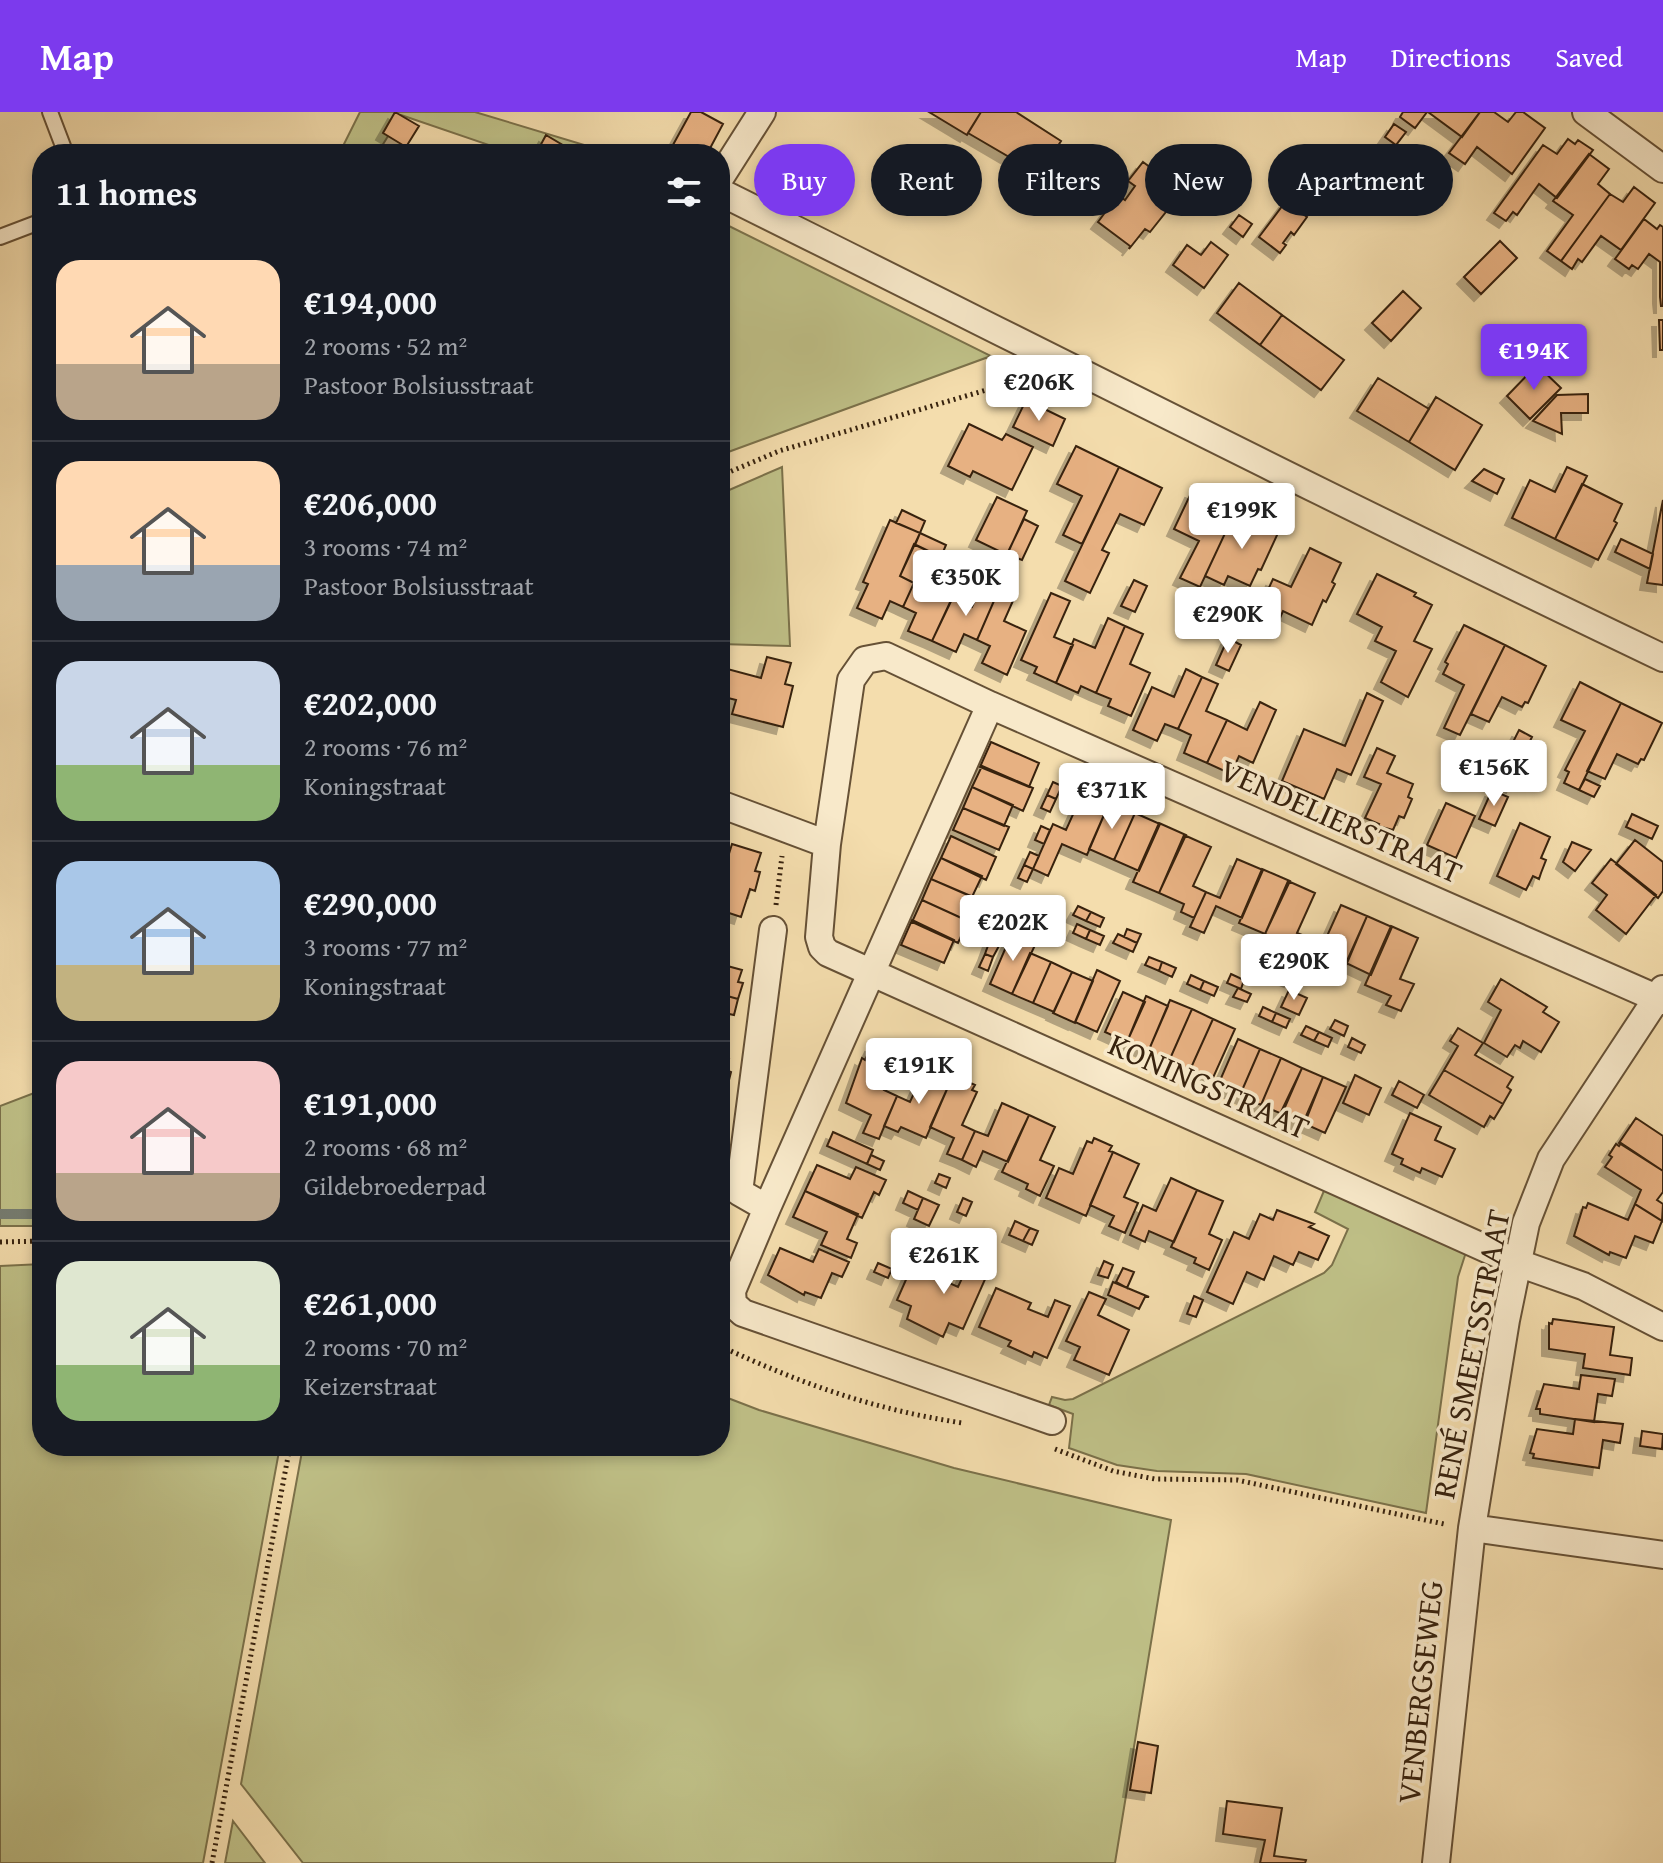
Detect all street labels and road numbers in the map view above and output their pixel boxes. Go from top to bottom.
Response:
street label: VENDELIERSTRAAT [1212,746,1470,895]
street label: KONINGSTRAAT [1101,1020,1317,1151]
street label: RENÉ SMEETSSTRAAT [1419,1205,1522,1503]
street label: VENBERGSEWEG [1384,1578,1455,1806]

